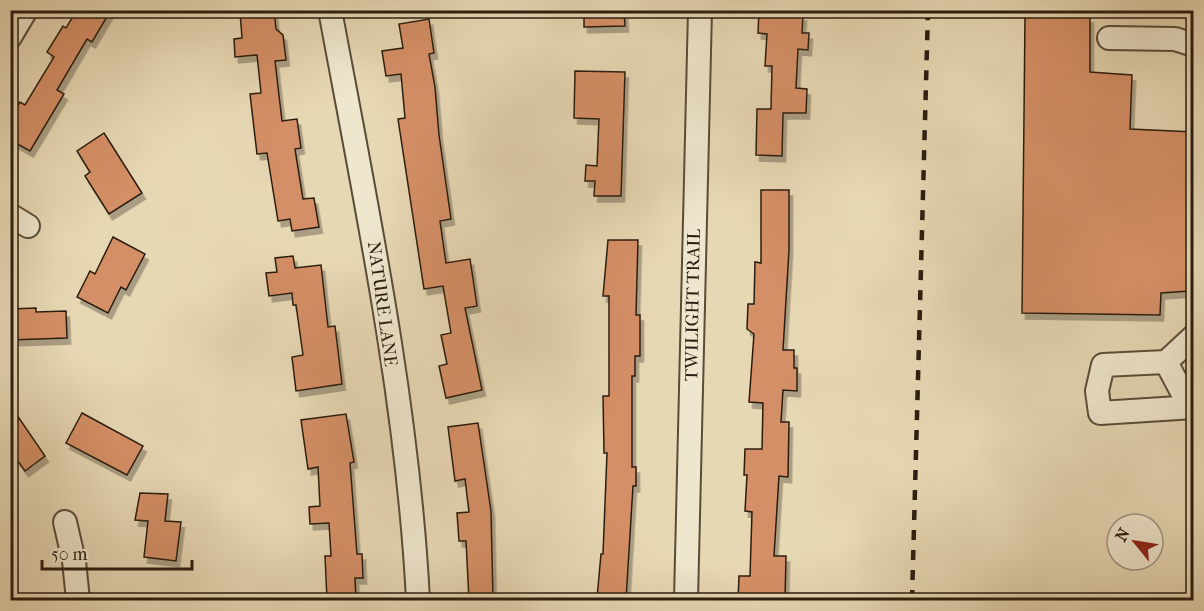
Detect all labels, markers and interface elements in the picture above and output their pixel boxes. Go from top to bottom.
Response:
street label: TWILIGHT TRAIL [681,228,705,381]
street label: NATURE LANE [363,240,401,368]
north arrow [1105,512,1165,572]
text: N [1111,524,1134,545]
scale bar [42,533,192,571]
text: 50 m [51,544,88,565]

